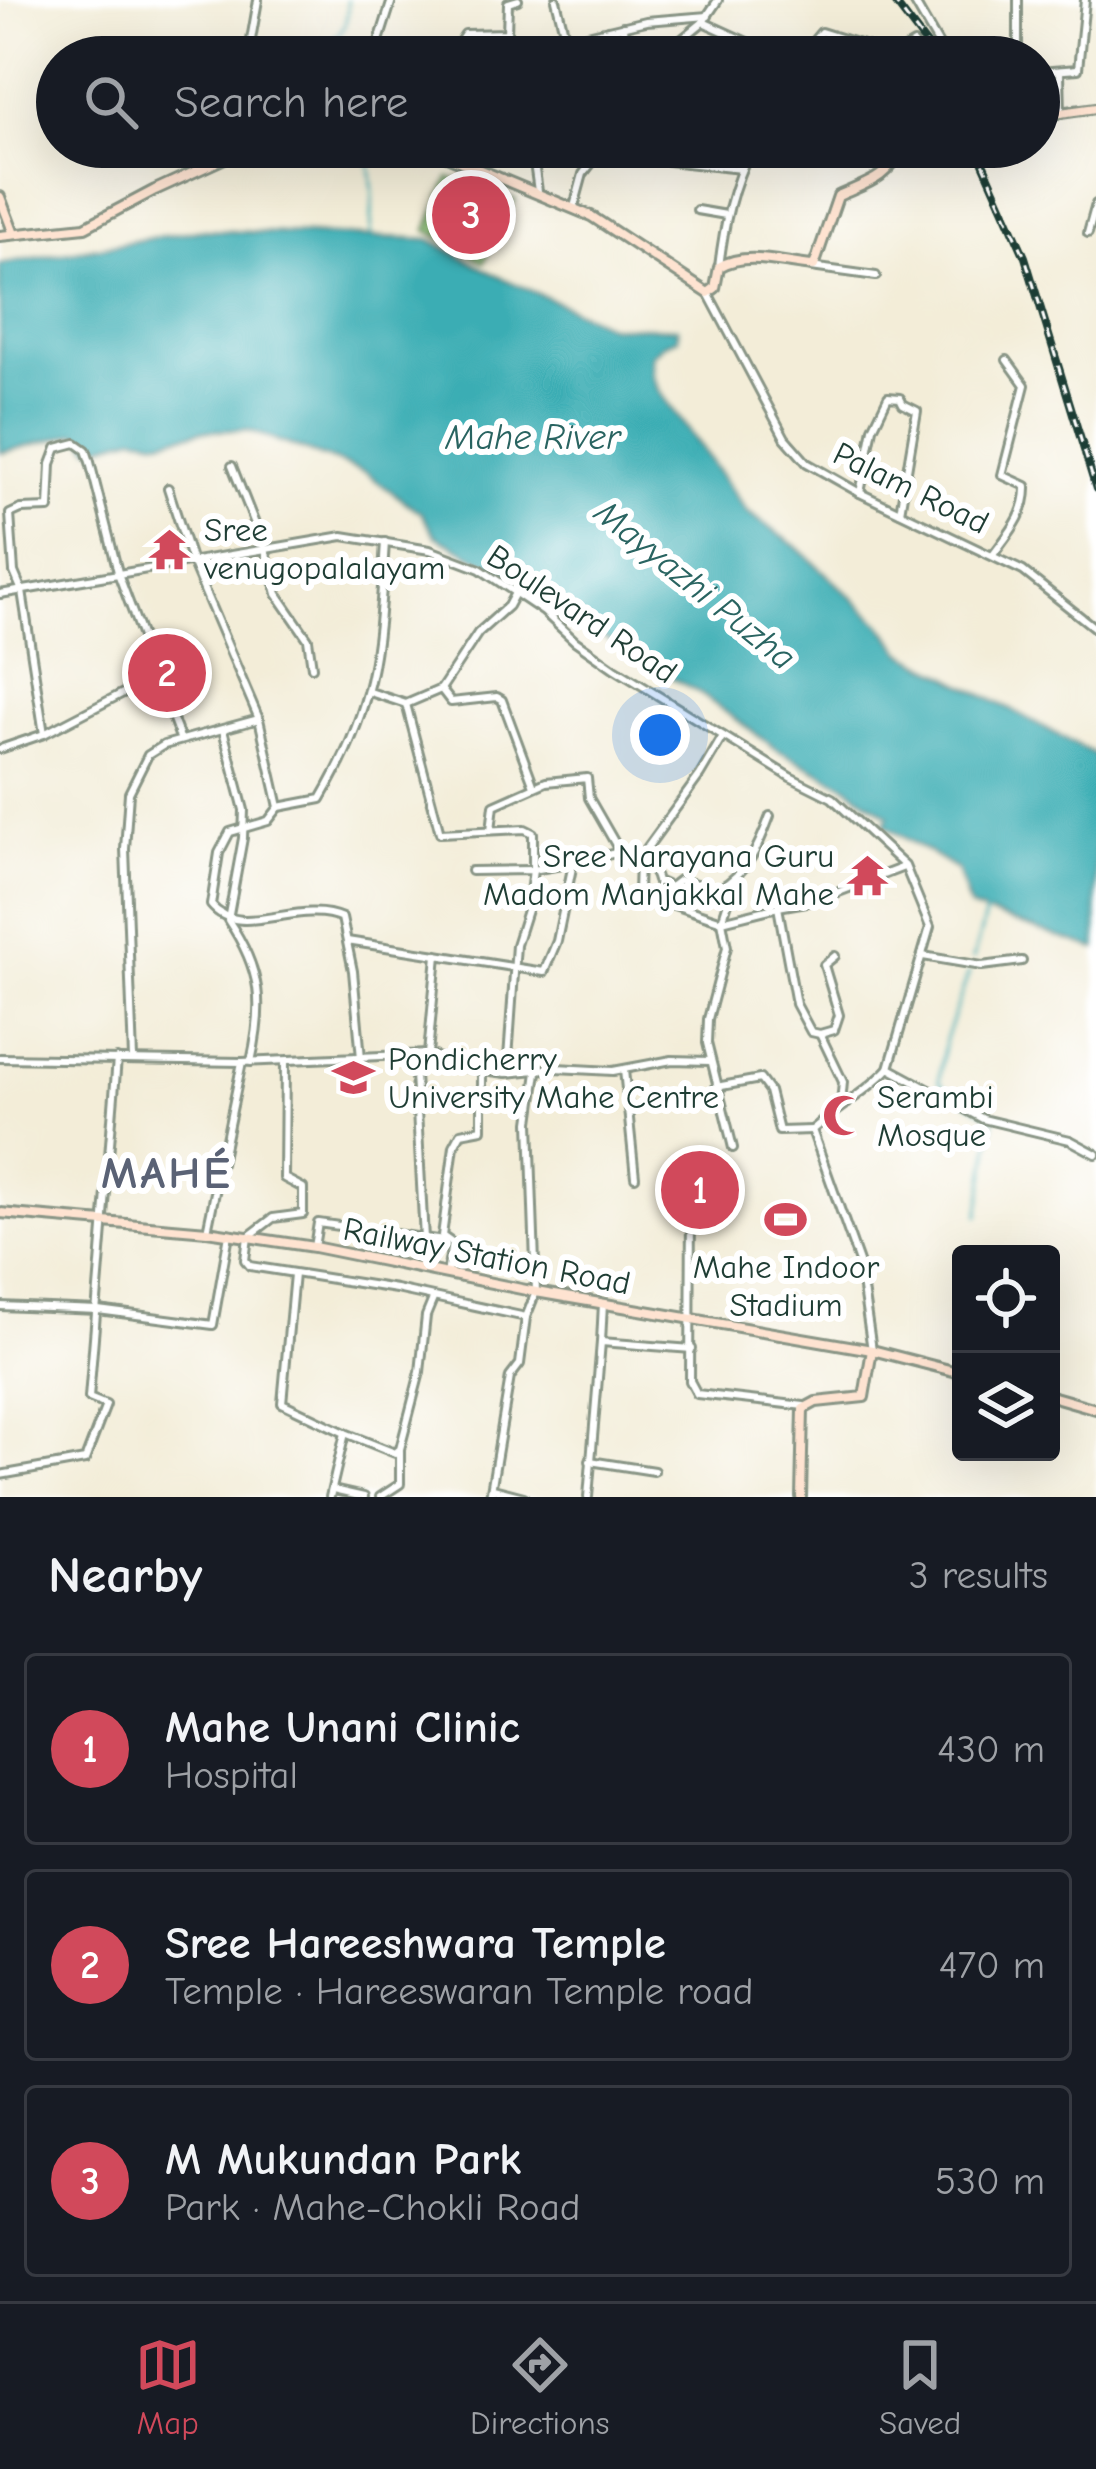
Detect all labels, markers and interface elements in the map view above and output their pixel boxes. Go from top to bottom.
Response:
search box [36,36,1060,168]
icon: search [78,69,144,135]
text: Search here [174,76,408,128]
pin: 3 [432,170,510,260]
water label: Mahe River [444,417,622,458]
street label: Palam Road [827,434,995,542]
water label: Mayyazhi Puzha [586,491,803,678]
place label: Sree venugopalalayam [203,511,445,587]
temple icon: Sree venugopalalayam [147,526,193,572]
street label: Boulevard Road [480,537,684,691]
pin: 2 [128,628,206,718]
your location [630,705,690,765]
place label: Sree Narayana Guru Madom Manjakkal Mahe [483,837,834,913]
temple icon: Sree Narayana Guru Madom Manjakkal Mahe [845,852,891,898]
place label: Pondicherry University Mahe Centre [388,1040,719,1116]
school or university icon: Pondicherry University Mahe Centre [331,1055,377,1101]
place label: Serambi Mosque [877,1078,994,1154]
mosque icon: Serambi Mosque [820,1093,866,1139]
pin: 1 [661,1145,739,1235]
district label: MAHÉ [101,1147,233,1199]
sports icon: Mahe Indoor Stadium [763,1196,809,1242]
street label: Railway Station Road [340,1210,634,1302]
map controls [952,1245,1060,1461]
button: locate [952,1245,1060,1353]
place label: Mahe Indoor Stadium [693,1248,879,1324]
button: layers [952,1353,1060,1461]
text: Nearby [48,1546,202,1605]
text: 3 results [909,1553,1048,1598]
text: Mahe Unani Clinic [165,1701,520,1753]
text: 1 [82,1727,98,1772]
text: 430 m [937,1727,1045,1772]
text: Hospital [165,1753,298,1798]
text: Sree Hareeshwara Temple [165,1917,666,1969]
text: 2 [80,1943,100,1988]
text: 470 m [939,1943,1045,1988]
text: Temple · Hareeswaran Temple road [165,1969,753,2014]
text: M Mukundan Park [165,2133,521,2185]
text: 3 [80,2159,100,2204]
text: 530 m [935,2159,1045,2204]
text: Park · Mahe-Chokli Road [165,2185,581,2230]
tab: Map [135,2332,201,2442]
tab: Directions [470,2332,610,2442]
tab: Saved [879,2332,961,2442]

